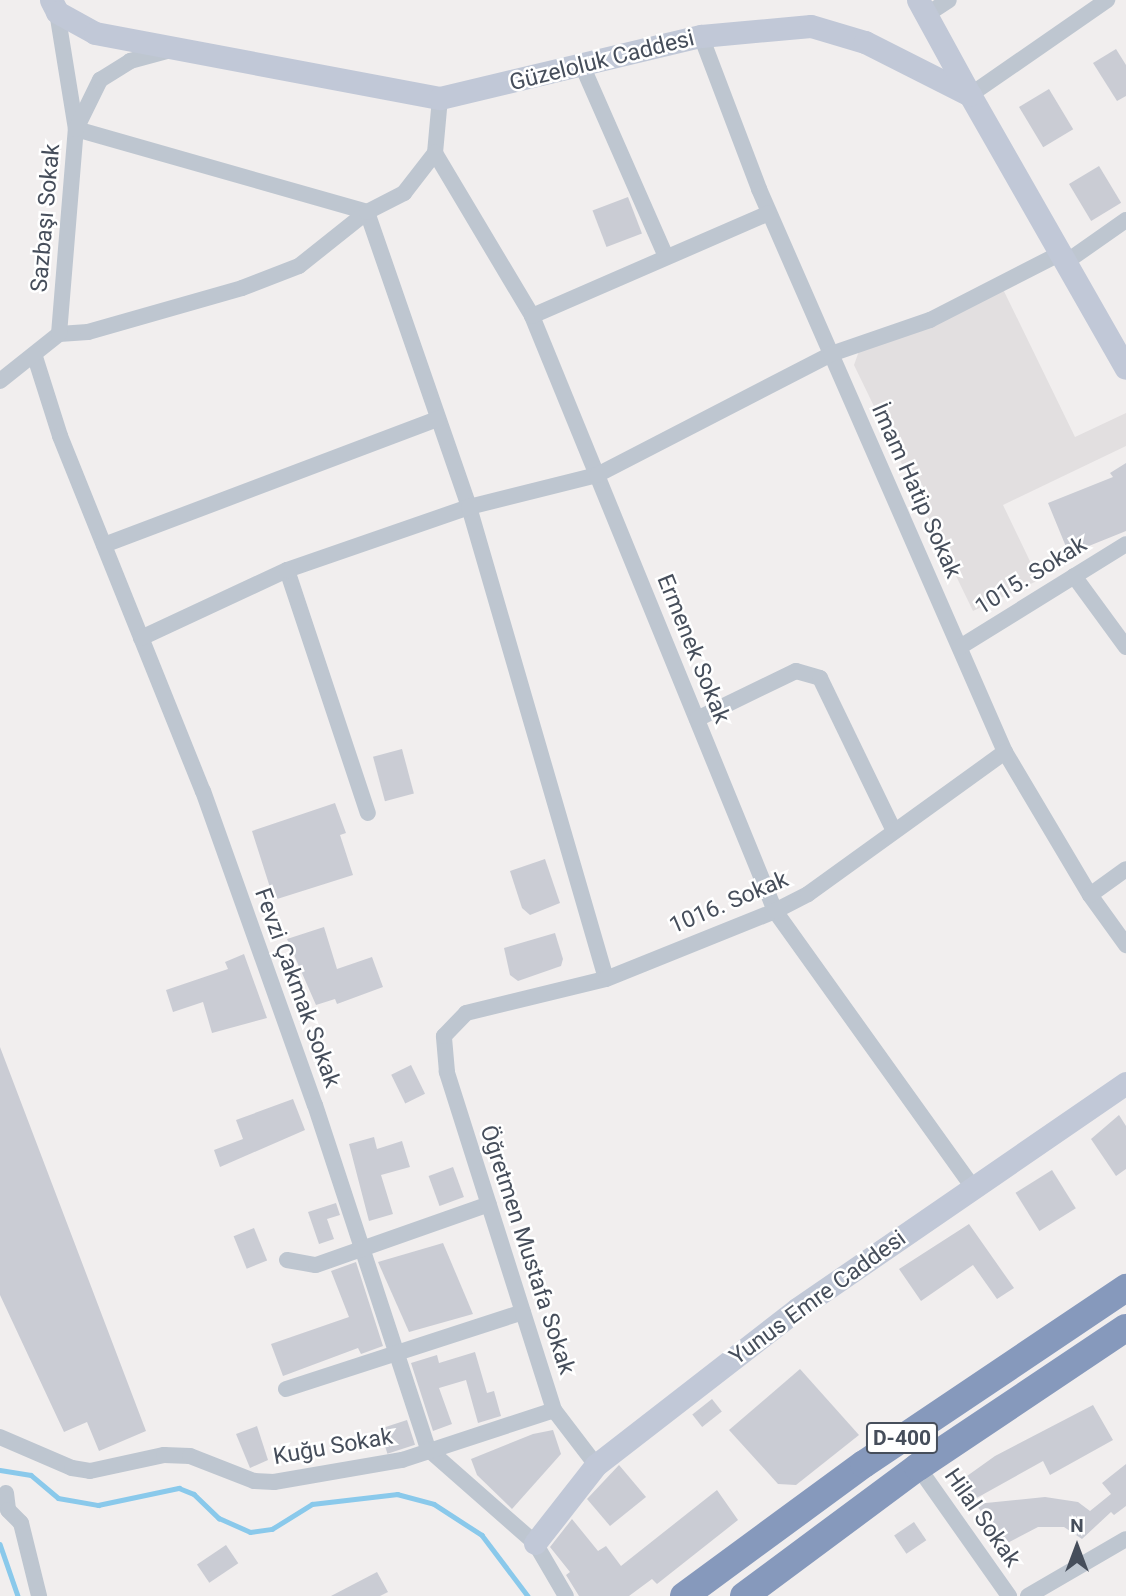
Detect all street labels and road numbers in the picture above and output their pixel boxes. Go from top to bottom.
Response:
street label: Güzeloluk Caddesi [507,25,697,97]
street label: Sazbaşı Sokak [26,143,66,293]
street label: İmam Hatip Sokak [865,399,967,583]
street label: 1015. Sokak [970,531,1092,621]
street label: Ermenek Sokak [651,571,735,727]
street label: 1016. Sokak [666,866,792,940]
street label: Fevzi Çakmak Sokak [248,885,346,1091]
street label: Öğretmen Mustafa Sokak [474,1122,580,1378]
street label: Yunus Emre Caddesi [725,1225,911,1371]
road number: D-400 [865,1420,939,1456]
street label: Kuğu Sokak [271,1423,395,1471]
street label: Hilal Sokak [938,1463,1026,1573]

